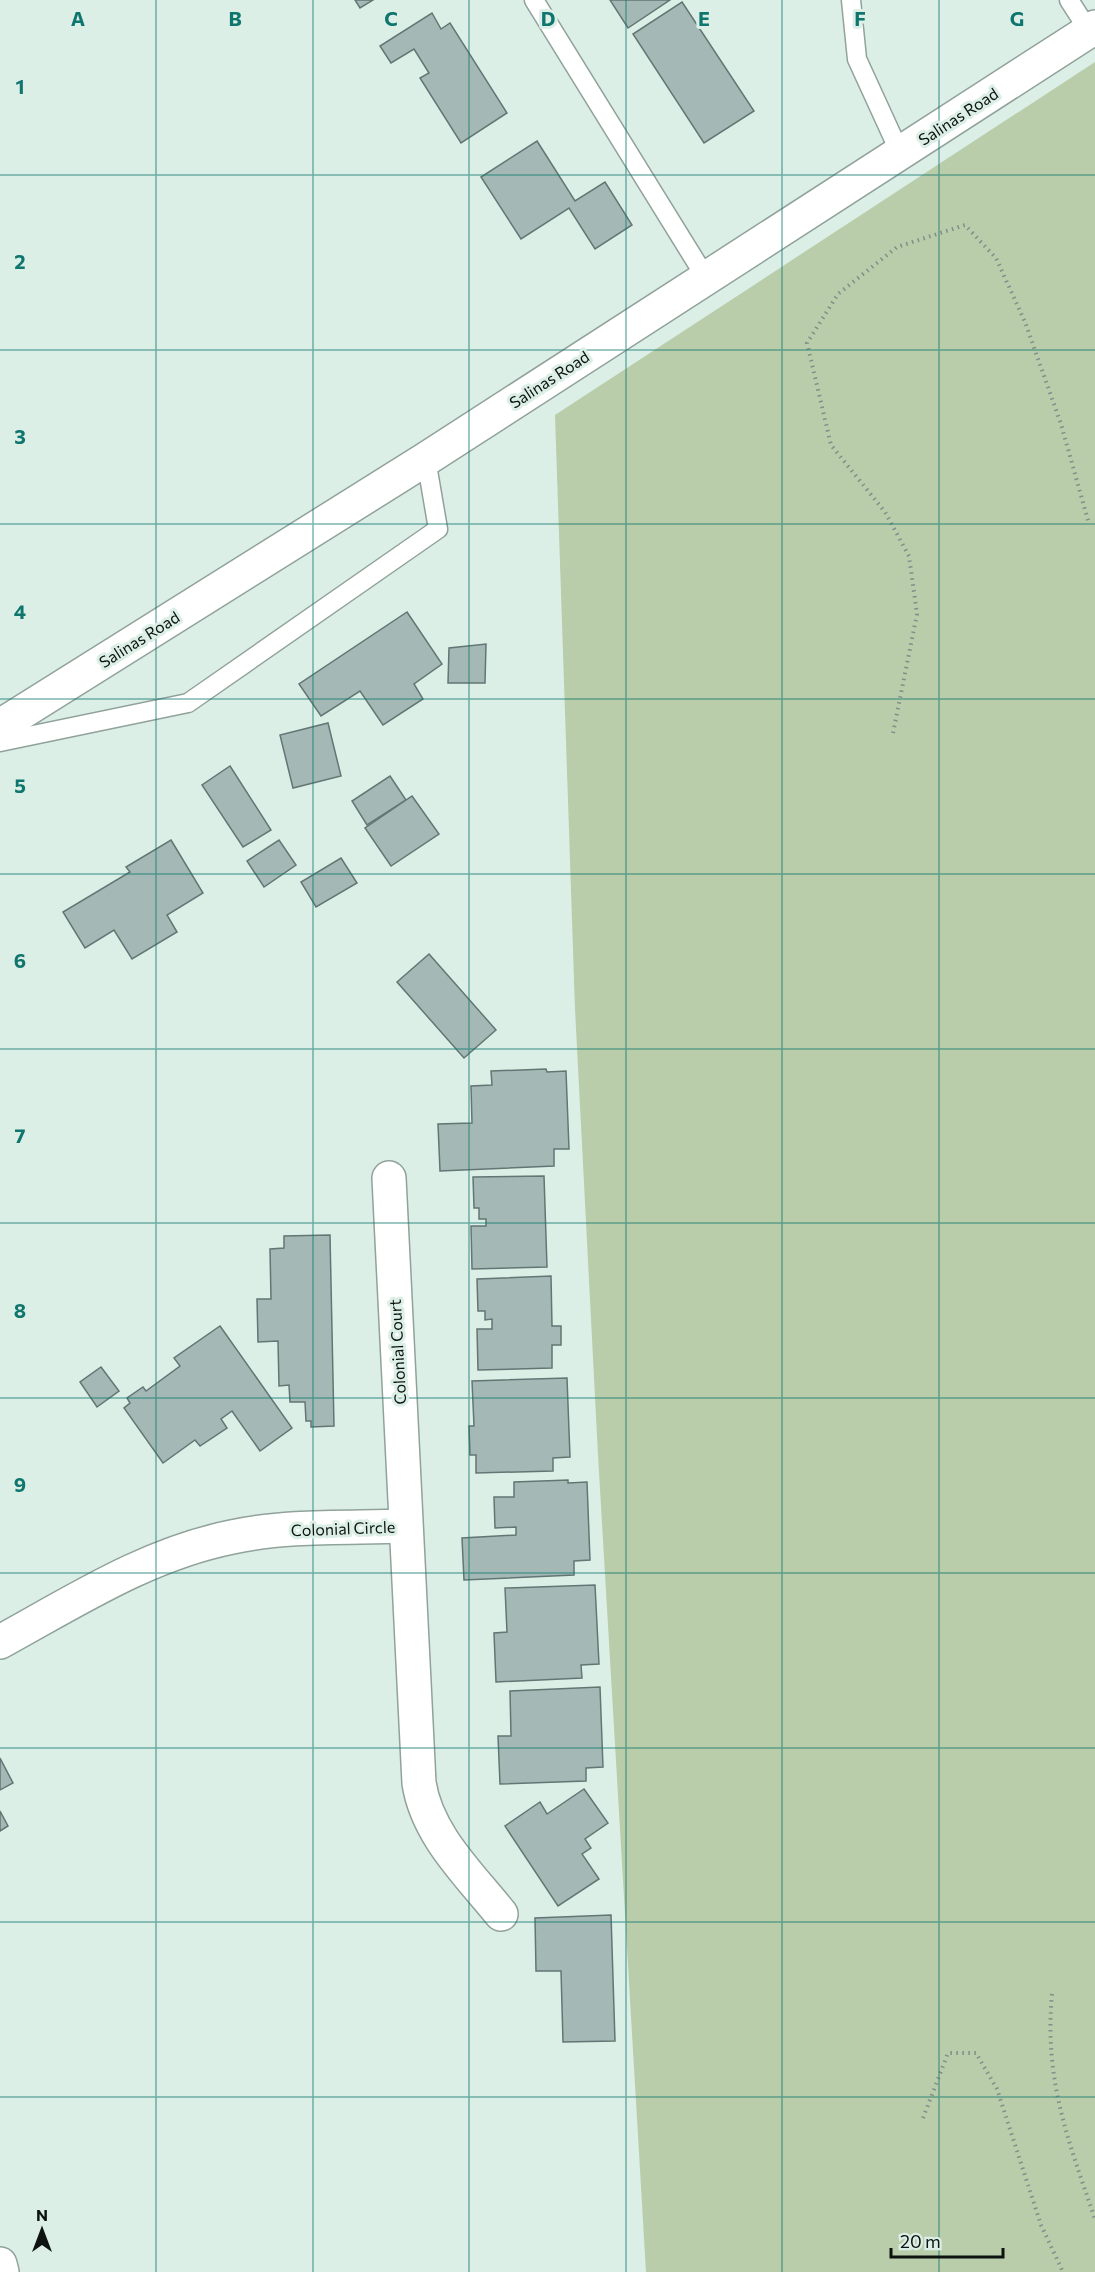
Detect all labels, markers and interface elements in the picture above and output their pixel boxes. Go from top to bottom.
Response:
text: A [71,6,85,30]
text: B [228,6,242,30]
text: C [384,6,398,30]
text: D [541,6,555,30]
text: E [698,6,710,30]
text: F [854,6,866,30]
text: G [1010,6,1024,30]
text: 1 [15,74,25,98]
street label: Salinas Road [915,83,1001,149]
text: 2 [14,249,26,273]
street label: Salinas Road [506,346,592,412]
text: 3 [14,424,26,448]
text: 4 [14,599,26,623]
street label: Salinas Road [95,607,183,671]
text: 5 [14,773,26,797]
text: 6 [14,948,26,972]
text: 7 [15,1123,26,1147]
text: 8 [14,1298,26,1322]
street label: Colonial Court [385,1298,409,1405]
text: 9 [14,1472,26,1496]
street label: Colonial Circle [290,1517,396,1539]
north arrow [12,2200,72,2260]
text: N [36,2205,48,2224]
scale bar [891,2221,1004,2259]
text: 20 m [900,2230,941,2252]

